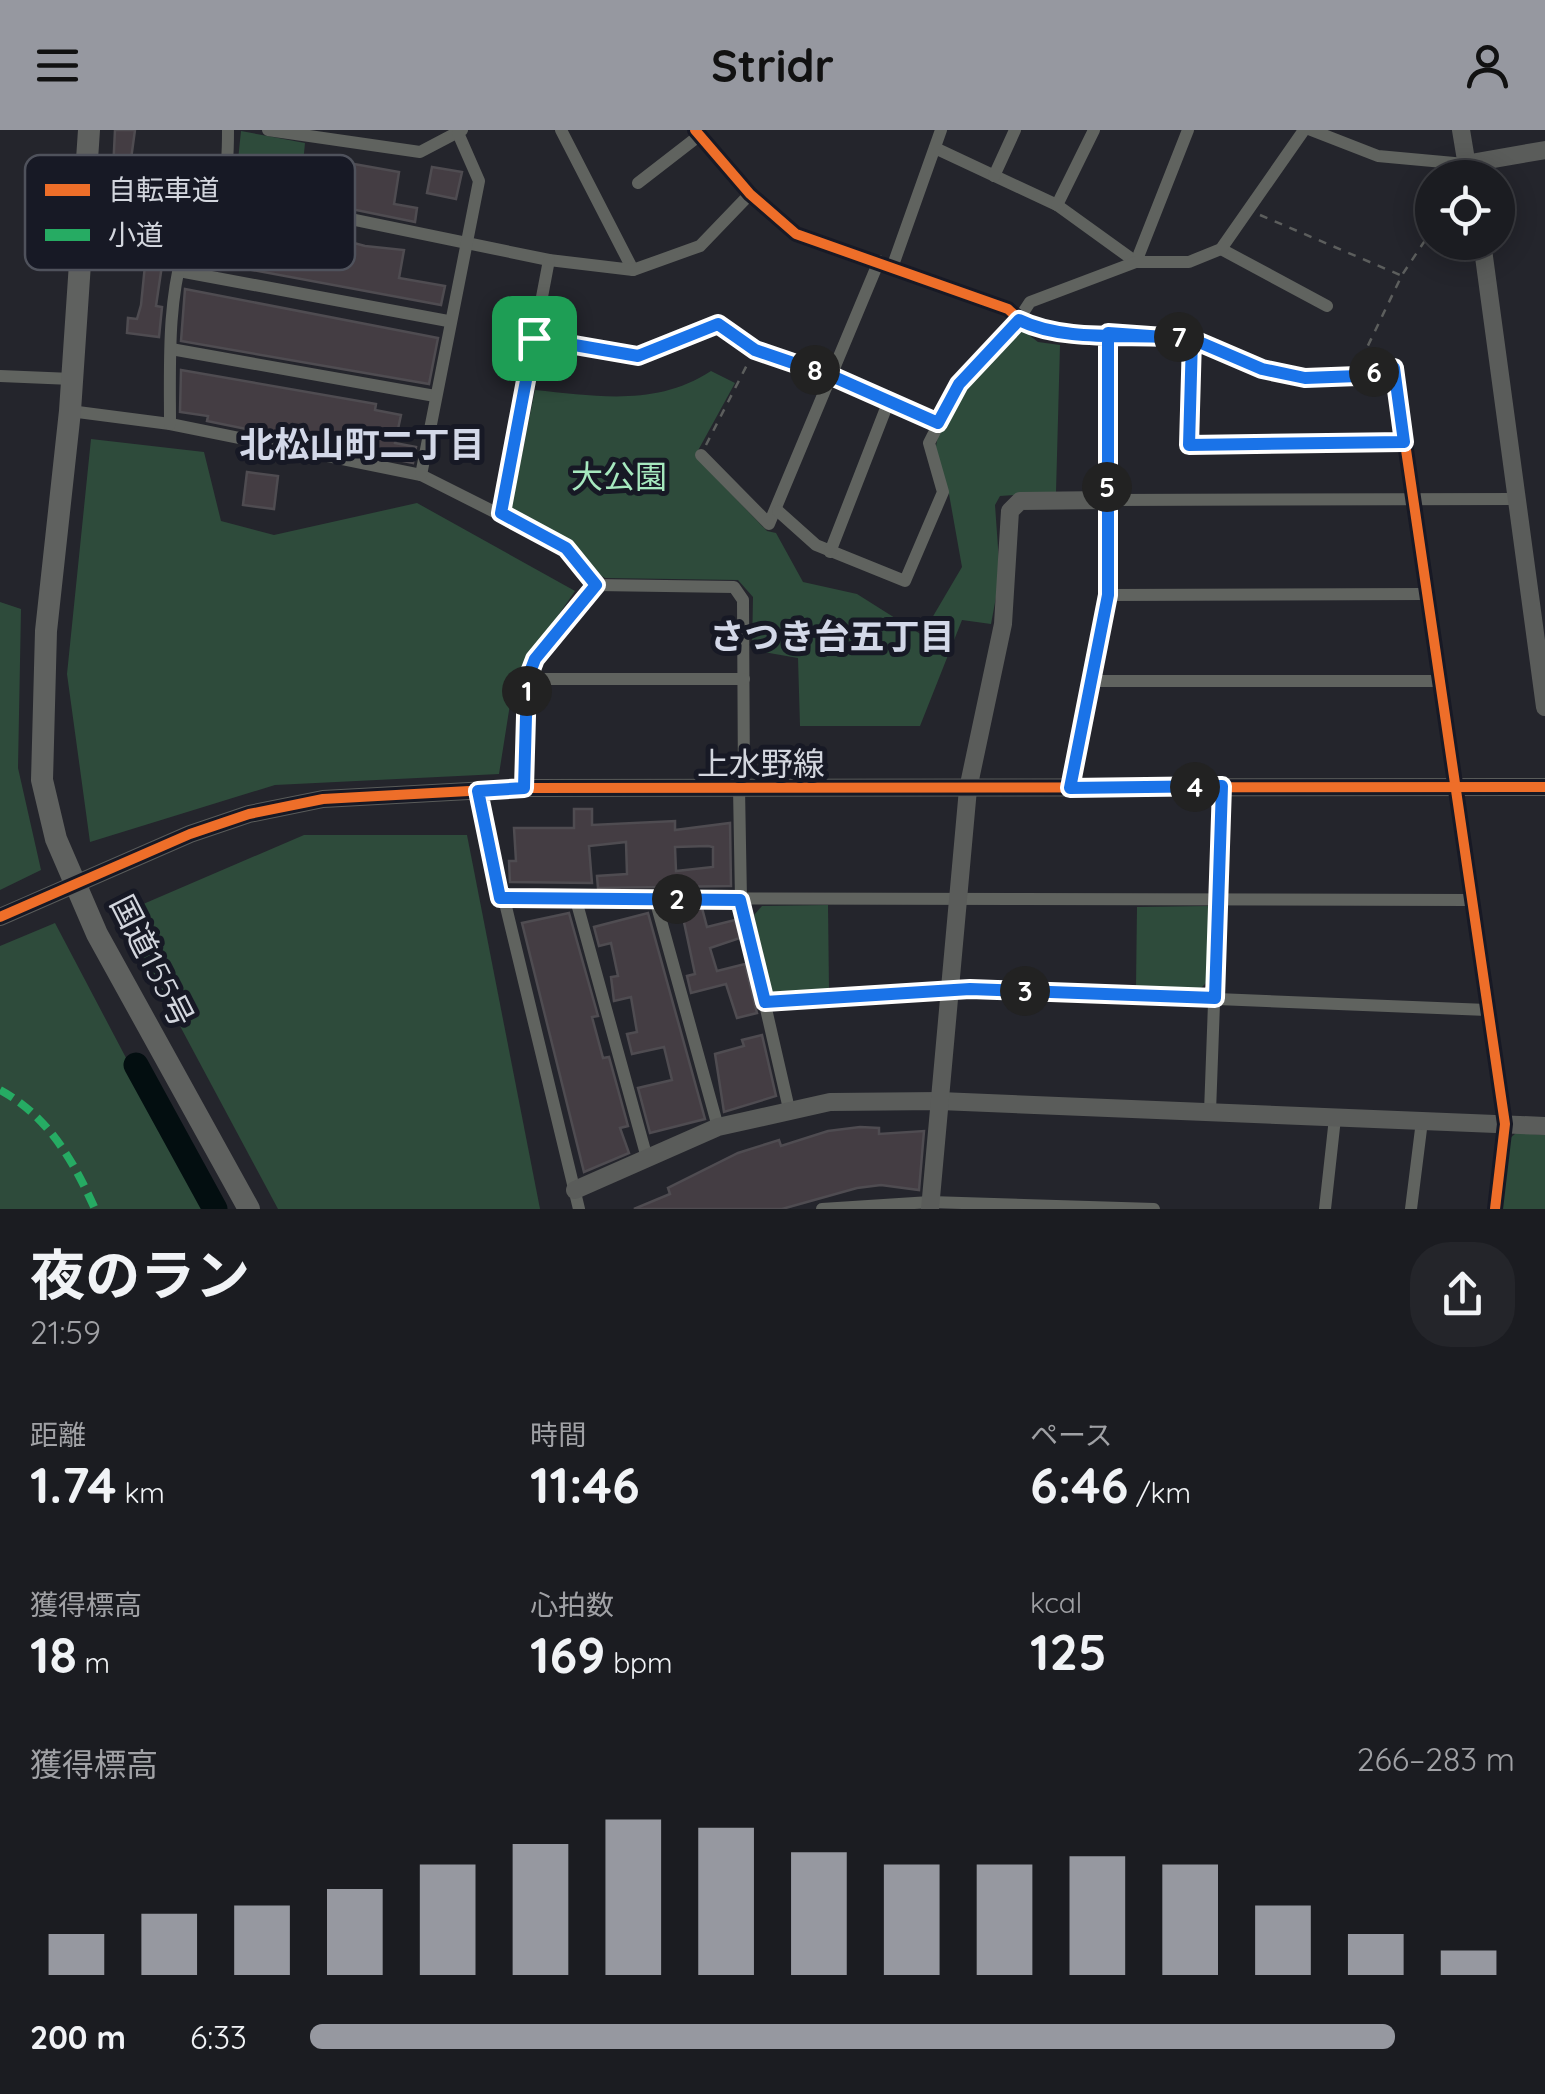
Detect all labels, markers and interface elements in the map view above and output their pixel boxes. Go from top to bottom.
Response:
text: Stridr [711,37,834,93]
icon: menu [30,38,85,93]
icon: person [1460,38,1515,93]
legend [25,155,355,270]
map controls [1415,160,1515,260]
button: locate [1415,160,1515,260]
text: 自転車道 [108,172,220,207]
text: 小道 [108,217,164,252]
pin [492,296,577,381]
icon: arrive [507,311,562,366]
pin: 7 [1154,312,1204,362]
text: 7 [1171,319,1187,354]
pin: 8 [790,345,840,395]
pin: 6 [1349,347,1399,397]
text: 8 [807,352,823,387]
text: 6 [1366,354,1382,389]
district label: 北松山町二丁目 [239,422,485,466]
park label: 大公園 [571,456,667,496]
pin: 5 [1082,462,1132,512]
text: 5 [1099,469,1115,504]
district label: さつき台五丁目 [709,614,955,658]
pin: 1 [502,666,552,716]
text: 1 [522,673,532,708]
street label: 上水野線 [697,743,825,783]
pin: 4 [1170,762,1220,812]
text: 4 [1187,769,1203,804]
pin: 2 [652,874,702,924]
text: 2 [669,881,685,916]
street label: 国道155号 [103,888,203,1033]
pin: 3 [1000,966,1050,1016]
text: 3 [1017,973,1033,1008]
text: 夜のラン [30,1240,250,1309]
button: share [1410,1242,1515,1347]
text: 21:59 [30,1312,101,1352]
text: 距離 [30,1417,86,1452]
text: 時間 [530,1417,586,1452]
text: ペース [1030,1417,1113,1452]
text: 1.74 [30,1453,117,1516]
text: 11:46 [530,1453,640,1516]
text: 6:46 [1030,1453,1128,1516]
text: km [117,1475,165,1510]
text: /km [1128,1475,1191,1510]
text: kcal [1030,1585,1082,1620]
text: 獲得標高 [30,1587,142,1622]
text: 心拍数 [530,1587,614,1622]
text: 125 [1030,1620,1107,1683]
text: 18 [30,1623,77,1686]
text: 169 [530,1623,606,1686]
text: m [77,1645,110,1680]
text: bpm [606,1645,673,1680]
text: 266–283 m [1357,1739,1515,1779]
text: 獲得標高 [30,1744,158,1784]
text: 200 m [30,2017,126,2057]
text: 6:33 [190,2017,247,2057]

